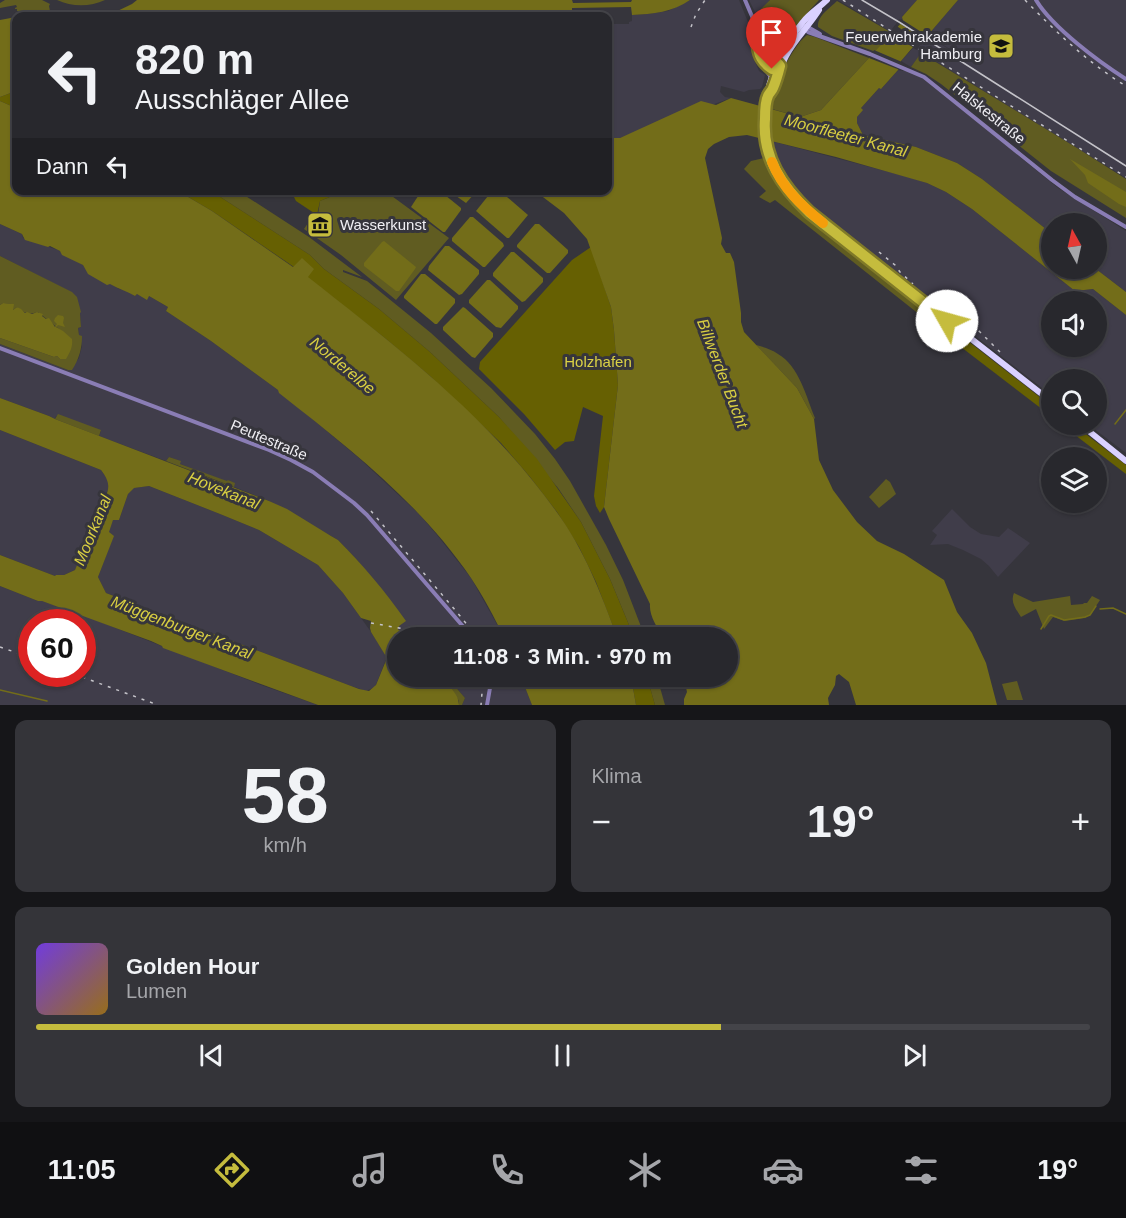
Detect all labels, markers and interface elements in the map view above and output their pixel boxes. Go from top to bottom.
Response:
pin [746,7,797,69]
icon: arrive [755,16,788,49]
place label: Feuerwehrakademie Hamburg [845,28,982,62]
school or university icon: Feuerwehrakademie Hamburg [986,31,1016,61]
icon: left [36,36,114,114]
text: 820 m [135,36,254,83]
street label: Halskestraße [950,78,1029,147]
text: Ausschläger Allee [135,85,350,115]
water label: Moorfleeter Kanal [783,111,909,160]
icon: left [101,150,134,183]
text: Dann [36,154,89,179]
museum icon: Wasserkunst [305,210,335,240]
north arrow [1041,213,1107,279]
map controls [1041,213,1107,513]
place label: Wasserkunst [340,216,427,233]
position arrow [915,289,979,353]
button: sound [1041,291,1107,357]
water label: Billwerder Bucht [694,316,751,431]
water label: Norderelbe [307,333,379,397]
park label: Holzhafen [564,353,632,370]
button: search [1041,369,1107,435]
street label: Peutestraße [228,416,310,463]
button: layers [1041,447,1107,513]
water label: Hovekanal [186,468,262,513]
water label: Moorkanal [71,492,115,568]
water label: Müggenburger Kanal [109,593,255,662]
speed limit sign: 60 [18,609,96,687]
text: 11:08 · 3 Min. · 970 m [453,644,672,669]
text: 58 [242,751,329,839]
text: Klima [592,765,642,787]
text: 19° [807,796,875,847]
text: − [592,803,611,840]
text: + [1071,803,1090,840]
text: km/h [264,834,307,856]
text: Golden Hour [126,954,259,979]
text: Lumen [126,980,187,1002]
icon: previous [195,1039,228,1072]
icon: pause [546,1039,579,1072]
icon: next [898,1039,931,1072]
icon: directions [211,1149,253,1191]
icon: music [349,1149,391,1191]
icon: phone [486,1149,528,1191]
icon: climate [624,1149,666,1191]
icon: car [762,1149,804,1191]
icon: filters [900,1149,942,1191]
text: 11:05 [48,1155,115,1185]
text: 19° [1037,1155,1078,1185]

